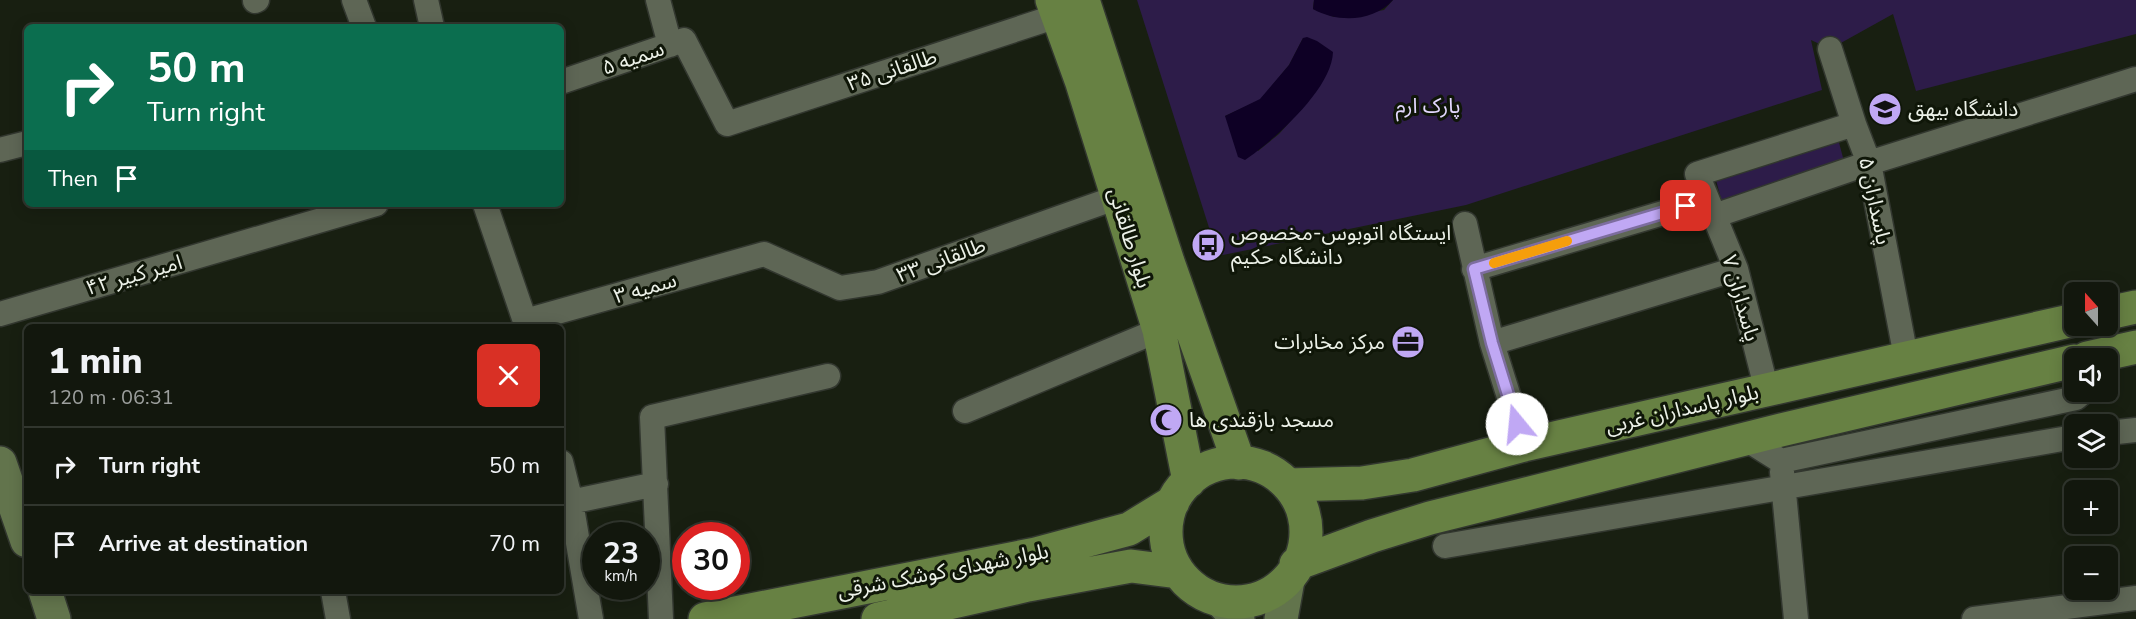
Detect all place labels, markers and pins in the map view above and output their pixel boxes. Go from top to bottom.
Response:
school or university icon: دانشگاه بیهق [1867,91,1903,127]
place label: دانشگاه بیهق [1908,95,2018,123]
pin [1660,180,1711,231]
place label: ایستگاه اتوبوس-مخصوص دانشگاه حکیم [1231,219,1451,272]
bus stop icon: ایستگاه اتوبوس-مخصوص دانشگاه حکیم [1190,227,1226,263]
office icon: مرکز مخابرات [1390,324,1426,360]
place label: مرکز مخابرات [1274,328,1385,356]
mosque icon: مسجد بازقندی ها [1148,402,1184,438]
place label: مسجد بازقندی ها [1189,406,1334,434]

